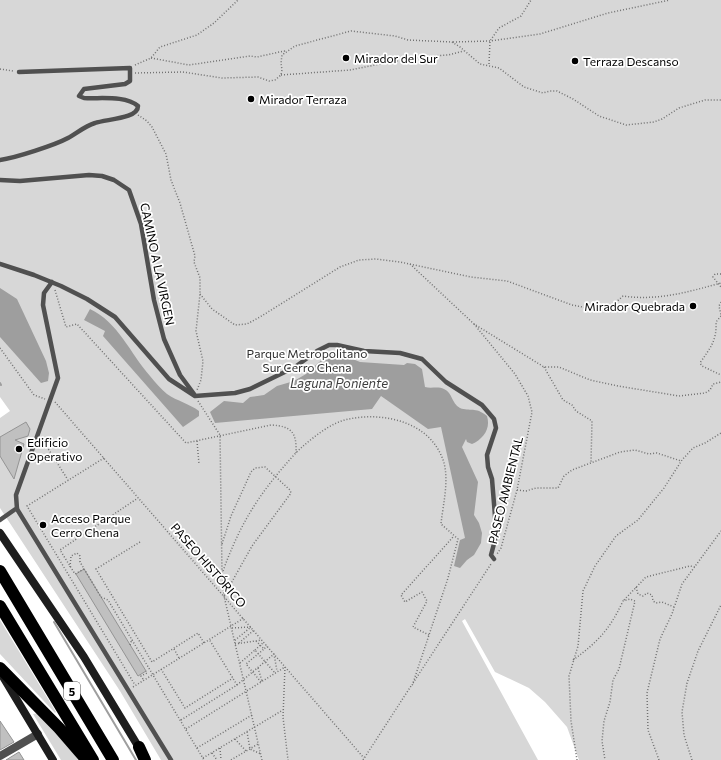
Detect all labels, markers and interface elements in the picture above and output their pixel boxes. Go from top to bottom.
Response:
place label: Mirador del Sur [354,51,438,65]
marker: Mirador del Sur [341,53,351,63]
place label: Terraza Descanso [583,54,679,68]
marker: Terraza Descanso [570,56,580,66]
place label: Mirador Terraza [259,92,347,106]
marker: Mirador Terraza [246,94,256,104]
street label: CAMINO A LA VIRGEN [138,201,178,327]
place label: Mirador Quebrada [584,299,685,313]
marker: Mirador Quebrada [688,301,698,311]
park label: Parque Metropolitano Sur Cerro Chena [247,346,367,374]
water label: Laguna Poniente [290,375,388,391]
place label: Edificio Operativo [27,435,82,463]
street label: PASEO AMBIENTAL [485,435,525,545]
marker: Edificio Operativo [14,444,24,454]
place label: Acceso Parque Cerro Chena [51,511,131,539]
marker: Acceso Parque Cerro Chena [38,520,48,530]
street label: PASEO HISTÓRICO [169,520,250,610]
road number: 5 [64,682,80,700]

